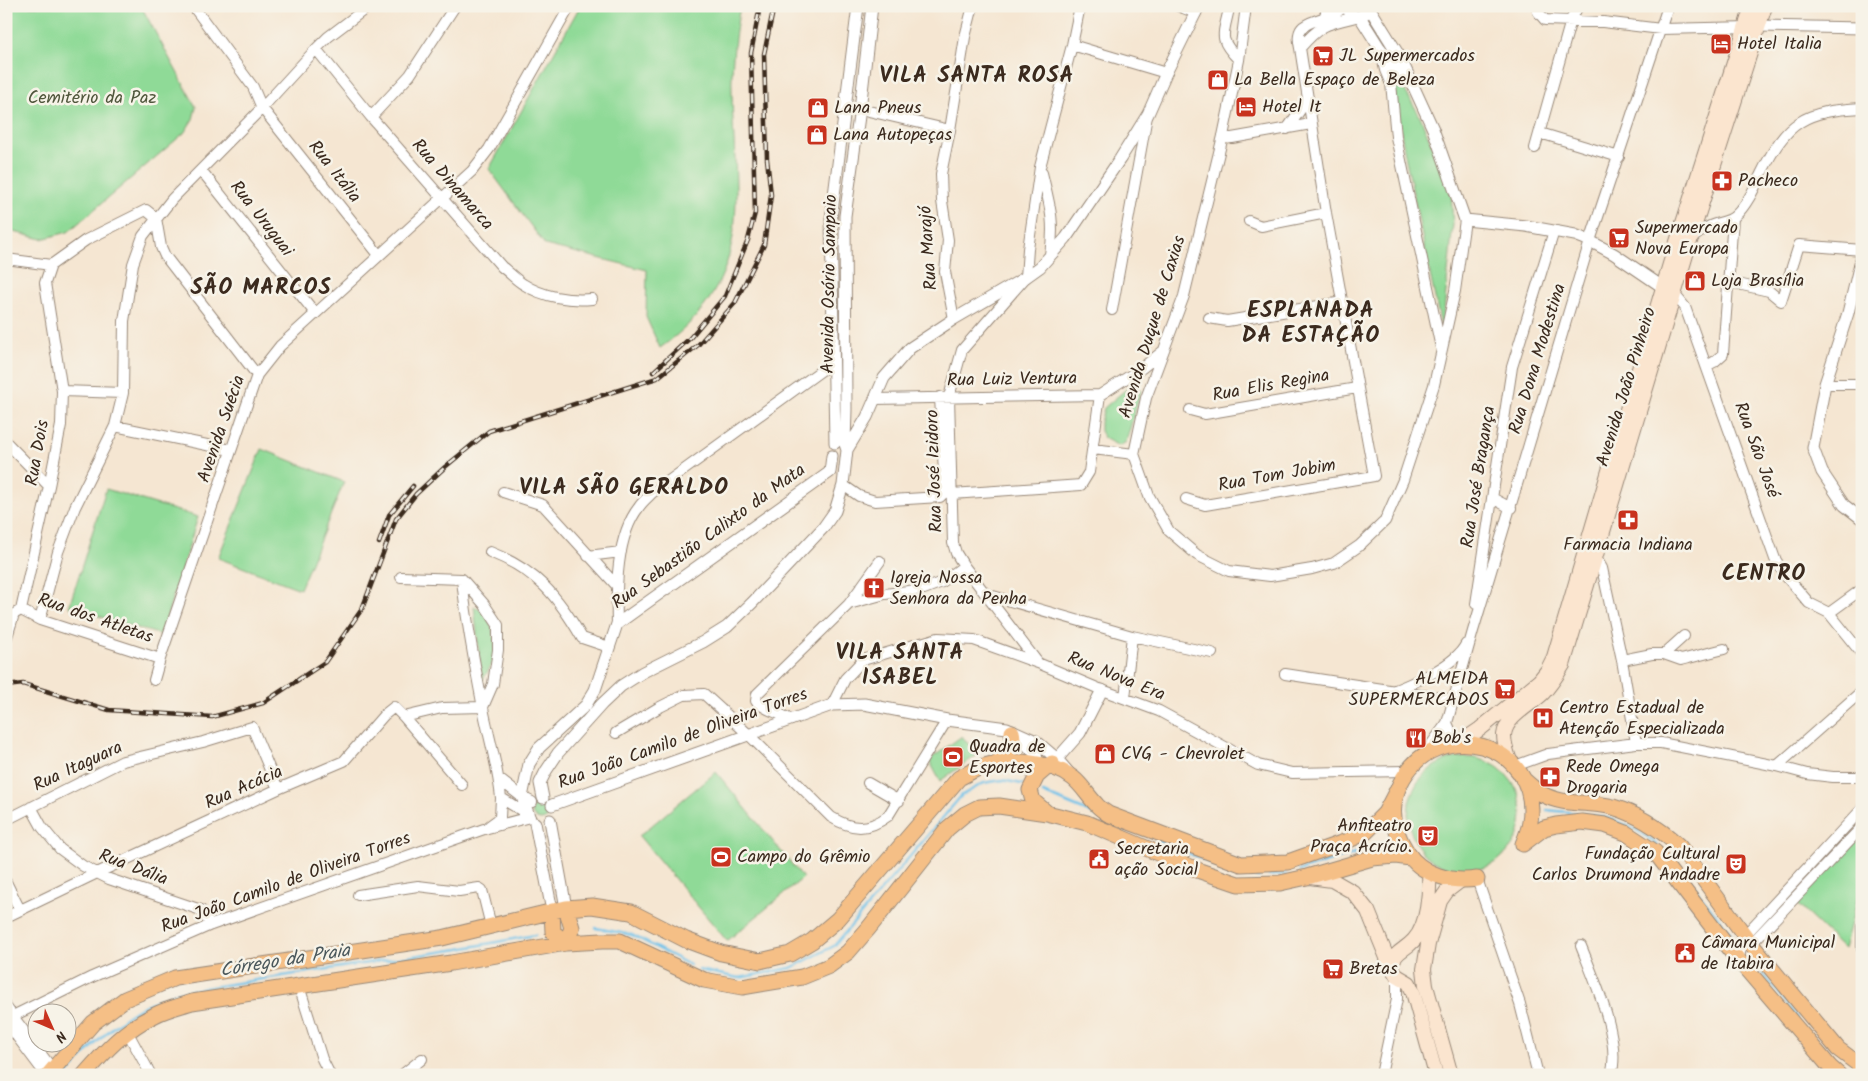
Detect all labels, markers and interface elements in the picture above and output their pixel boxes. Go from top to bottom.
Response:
place label: Hotel Italia [1737,30,1822,59]
hotel icon: Hotel Italia [1709,32,1733,56]
place label: JL Supermercados [1339,42,1475,71]
supermarket icon: JL Supermercados [1311,44,1335,68]
district label: VILA SANTA ROSA [880,59,1074,94]
place label: La Bella Espaço de Beleza [1234,66,1435,95]
shop icon: La Bella Espaço de Beleza [1206,68,1230,92]
park label: Cemitério da Paz [28,84,156,113]
place label: Hotel It [1262,93,1322,122]
place label: Lana Pneus [834,94,922,123]
hotel icon: Hotel It [1234,95,1258,119]
shop icon: Lana Pneus [806,96,830,120]
place label: Lana Autopeças [833,121,952,150]
shop icon: Lana Autopeças [805,123,829,147]
street label: Rua Dinamarca [404,132,500,238]
street label: Rua Itália [300,134,368,210]
place label: Pacheco [1738,167,1798,196]
pharmacy icon: Pacheco [1710,169,1734,193]
street label: Rua Uruguai [222,175,301,264]
street label: Avenida Osório Sampaio [814,194,846,374]
street label: Rua Marajó [912,204,946,291]
place label: Supermercado Nova Europa [1635,214,1738,264]
supermarket icon: Supermercado Nova Europa [1607,226,1631,250]
street label: Avenida Duque de Caxias [1111,232,1195,422]
place label: Loja Brasília [1711,267,1804,296]
shop icon: Loja Brasília [1683,269,1707,293]
district label: SÃO MARCOS [190,271,332,306]
street label: Rua Dona Modestina [1501,280,1575,438]
district label: ESPLANADA DA ESTAÇÃO [1242,294,1380,354]
street label: Avenida João Pinheiro [1589,304,1665,470]
street label: Rua Elis Regina [1210,361,1332,411]
street label: Rua Luiz Ventura [947,364,1077,396]
street label: Avenida Suécia [190,371,254,487]
street label: Rua São José [1725,398,1787,503]
street label: Rua José Bragança [1453,404,1505,550]
street label: Rua José Izidoro [918,409,952,533]
street label: Rua Dois [18,417,58,488]
street label: Rua Tom Jobim [1216,451,1338,501]
street label: Rua Sebastião Calixto da Mata [606,457,812,617]
district label: VILA SÃO GERALDO [519,471,729,506]
pharmacy icon: Farmacia Indiana [1616,508,1640,532]
place label: Farmacia Indiana [1563,531,1693,560]
district label: CENTRO [1722,557,1806,592]
place label: Igreja Nossa Senhora da Penha [890,564,1027,614]
church icon: Igreja Nossa Senhora da Penha [862,576,886,600]
street label: Rua dos Atletas [33,586,157,652]
district label: VILA SANTA ISABEL [836,636,964,696]
street label: Rua Nova Era [1063,644,1169,710]
place label: ALMEIDA SUPERMERCADOS [1349,665,1489,715]
supermarket icon: ALMEIDA SUPERMERCADOS [1493,677,1517,701]
street label: Rua João Camilo de Oliveira Torres [554,680,812,798]
place label: Centro Estadual de Atenção Especializada [1559,694,1725,744]
hospital icon: Centro Estadual de Atenção Especializada [1531,706,1555,730]
place label: Bob's [1432,724,1472,753]
restaurant icon: Bob's [1404,726,1428,750]
place label: Quadra de Esportes [969,733,1045,783]
street label: Rua Itaguara [28,734,128,800]
place label: CVG - Chevrolet [1121,740,1246,769]
shop icon: CVG - Chevrolet [1093,742,1117,766]
sports icon: Quadra de Esportes [941,745,965,769]
place label: Rede Omega Drogaria [1566,753,1659,803]
street label: Rua Acácia [200,758,288,818]
pharmacy icon: Rede Omega Drogaria [1538,765,1562,789]
place label: Anfiteatro Praça Acrício. [1310,812,1412,862]
street label: Rua João Camilo de Oliveira Torres [157,824,415,942]
theatre icon: Anfiteatro Praça Acrício. [1416,824,1440,848]
place label: Secretaria ação Social [1115,835,1199,885]
place label: Fundação Cultural Carlos Drumond Andadre [1532,840,1721,890]
street label: Rua Dália [94,842,172,894]
place label: Campo do Grêmio [737,843,871,872]
sports icon: Campo do Grêmio [709,845,733,869]
public building icon: Secretaria ação Social [1087,847,1111,871]
theatre icon: Fundação Cultural Carlos Drumond Andadre [1724,852,1748,876]
place label: Câmara Municipal de Itabira [1701,929,1836,979]
water label: Córrego da Praia [218,936,353,986]
public building icon: Câmara Municipal de Itabira [1673,941,1697,965]
place label: Bretas [1349,955,1398,984]
supermarket icon: Bretas [1321,957,1345,981]
north arrow [28,1004,78,1054]
text: N [49,1026,71,1048]

